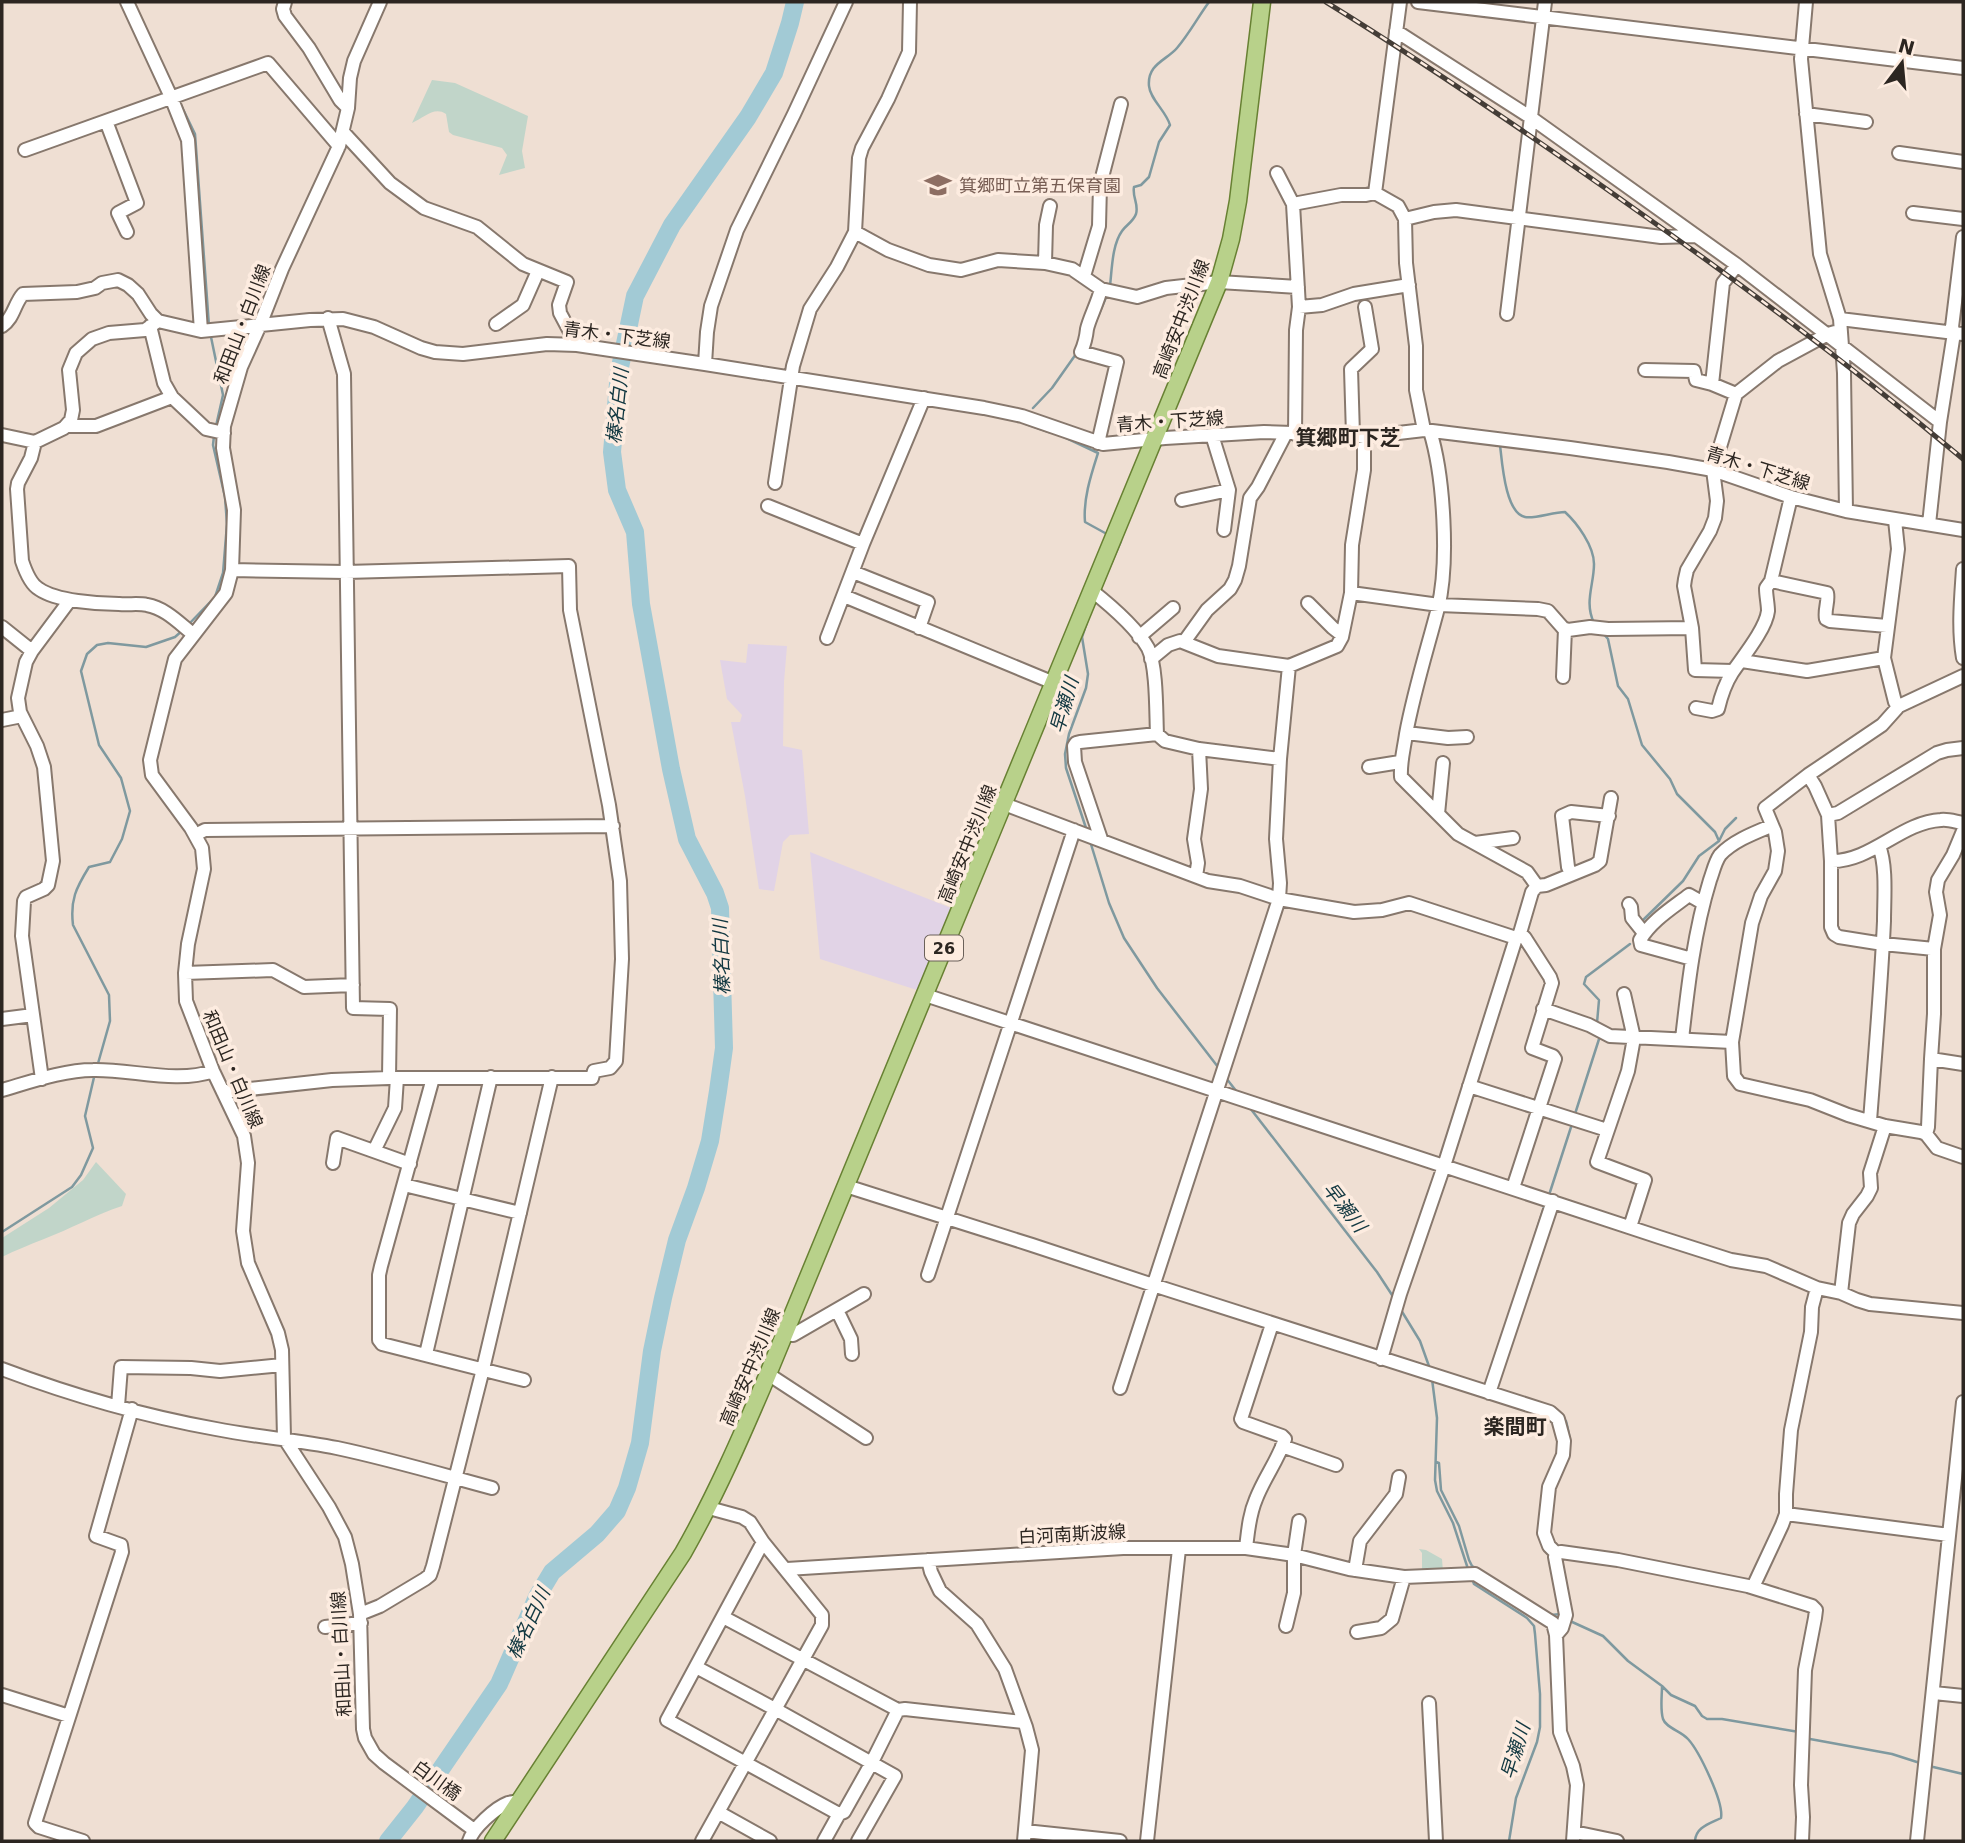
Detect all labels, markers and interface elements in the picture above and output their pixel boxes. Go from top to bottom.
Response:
north arrow [1867,28,1937,98]
text: N [1896,34,1917,59]
school or university icon: 箕郷町立第五保育園 [923,170,953,200]
place label: 箕郷町立第五保育園 [959,175,1121,196]
street label: 高崎安中渋川線 [1149,256,1213,382]
street label: 和田山・白川線 [210,261,274,387]
street label: 青木・下芝線 [562,318,672,352]
water label: 榛名白川 [602,365,632,445]
street label: 青木・下芝線 [1115,407,1225,435]
district label: 箕郷町下芝 [1296,426,1401,450]
street label: 青木・下芝線 [1703,442,1813,494]
water label: 早瀬川 [1046,673,1083,735]
street label: 高崎安中渋川線 [934,782,1000,906]
water label: 榛名白川 [709,917,733,995]
road number: 26 [925,936,963,960]
street label: 和田山・白川線 [199,1007,267,1131]
water label: 早瀬川 [1319,1178,1372,1238]
street label: 高崎安中渋川線 [716,1305,784,1429]
district label: 楽間町 [1484,1415,1547,1439]
street label: 白河南斯波線 [1018,1521,1126,1547]
water label: 榛名白川 [502,1582,555,1662]
street label: 和田山・白川線 [327,1591,355,1717]
water label: 早瀬川 [1496,1719,1534,1781]
street label: 白川橋 [409,1756,465,1804]

